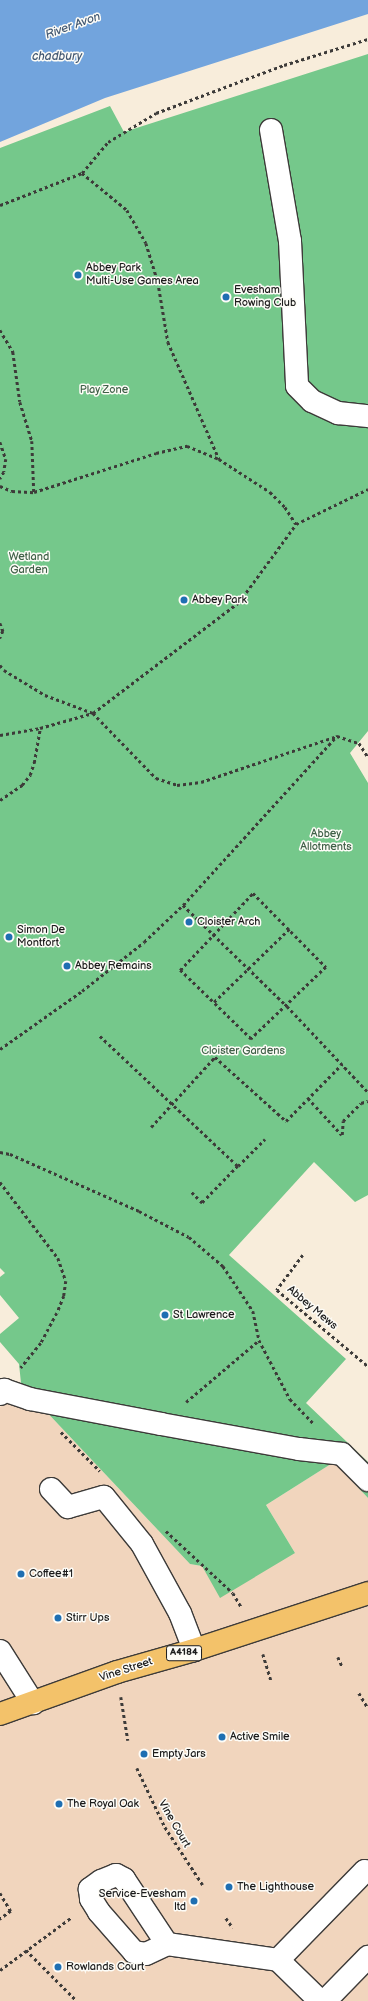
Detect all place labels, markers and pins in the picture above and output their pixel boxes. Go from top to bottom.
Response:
place label: Abbey Park Multi-Use Games Area [86,262,199,288]
marker: Abbey Park Multi-Use Games Area [73,270,83,280]
place label: Evesham Rowing Club [234,284,296,310]
marker: Evesham Rowing Club [221,292,231,302]
place label: Abbey Park [192,593,248,607]
marker: Abbey Park [179,595,189,605]
place label: Cloister Arch [197,915,260,929]
marker: Cloister Arch [184,917,194,927]
place label: Simon De Montfort [17,924,65,950]
marker: Simon De Montfort [4,932,14,942]
place label: Abbey Remains [75,959,152,973]
marker: Abbey Remains [62,961,72,971]
place label: St Lawrence [173,1308,234,1322]
marker: St Lawrence [160,1310,170,1320]
place label: Coffee#1 [29,1567,73,1581]
marker: Coffee#1 [16,1569,26,1579]
place label: Stirr Ups [66,1611,109,1625]
marker: Stirr Ups [53,1613,63,1623]
place label: Active Smile [230,1730,290,1744]
marker: Active Smile [217,1732,227,1742]
place label: Empty Jars [152,1747,207,1761]
marker: Empty Jars [139,1749,149,1759]
place label: The Royal Oak [67,1797,139,1811]
marker: The Royal Oak [54,1799,64,1809]
place label: The Lighthouse [237,1880,314,1894]
marker: The Lighthouse [224,1882,234,1892]
place label: Service-Evesham ltd [99,1888,186,1914]
marker: Service-Evesham ltd [189,1896,199,1906]
place label: Rowlands Court [66,1960,144,1974]
marker: Rowlands Court [53,1962,63,1972]

